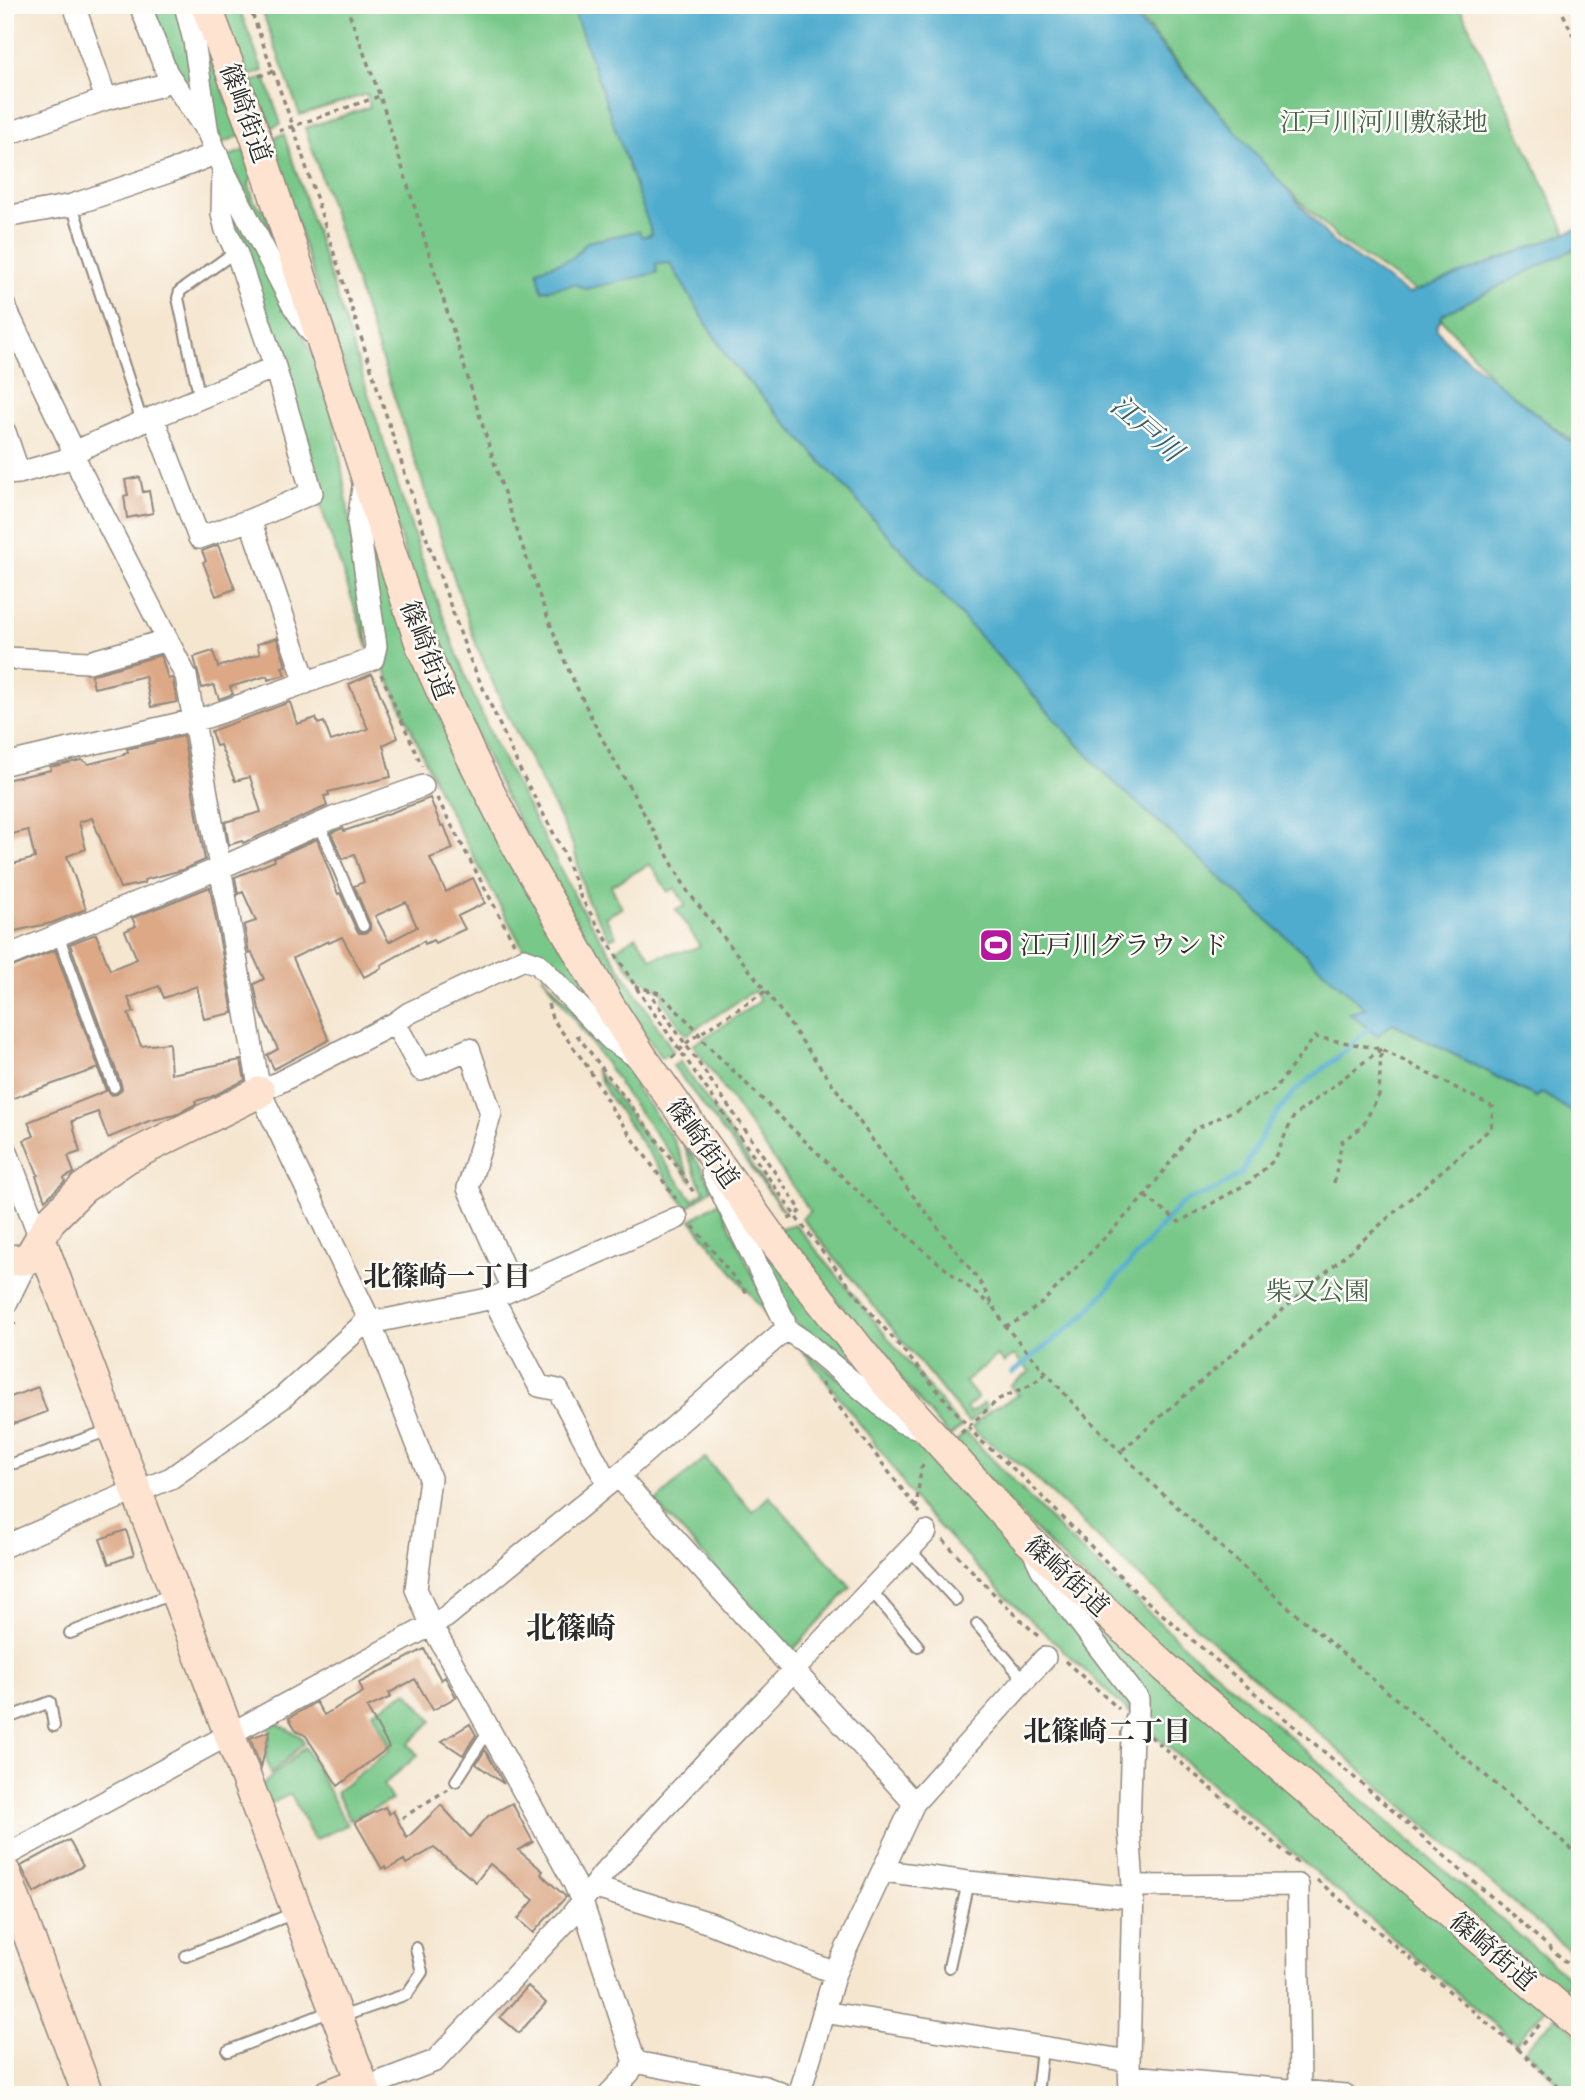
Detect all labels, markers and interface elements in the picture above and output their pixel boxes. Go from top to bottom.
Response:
street label: 篠崎街道 [212,59,278,168]
park label: 江戸川河川敷緑地 [1280,107,1488,139]
water label: 江戸川 [1103,388,1191,472]
street label: 篠崎街道 [392,596,460,705]
sports icon: 江戸川グラウンド [977,926,1015,964]
place label: 江戸川グラウンド [1020,930,1228,962]
street label: 篠崎街道 [659,1092,746,1195]
district label: 北篠崎一丁目 [363,1260,531,1295]
park label: 柴又公園 [1266,1276,1370,1308]
street label: 篠崎街道 [1017,1530,1115,1624]
district label: 北篠崎 [526,1610,616,1648]
district label: 北篠崎二丁目 [1023,1715,1191,1750]
street label: 篠崎街道 [1443,1906,1542,1998]

